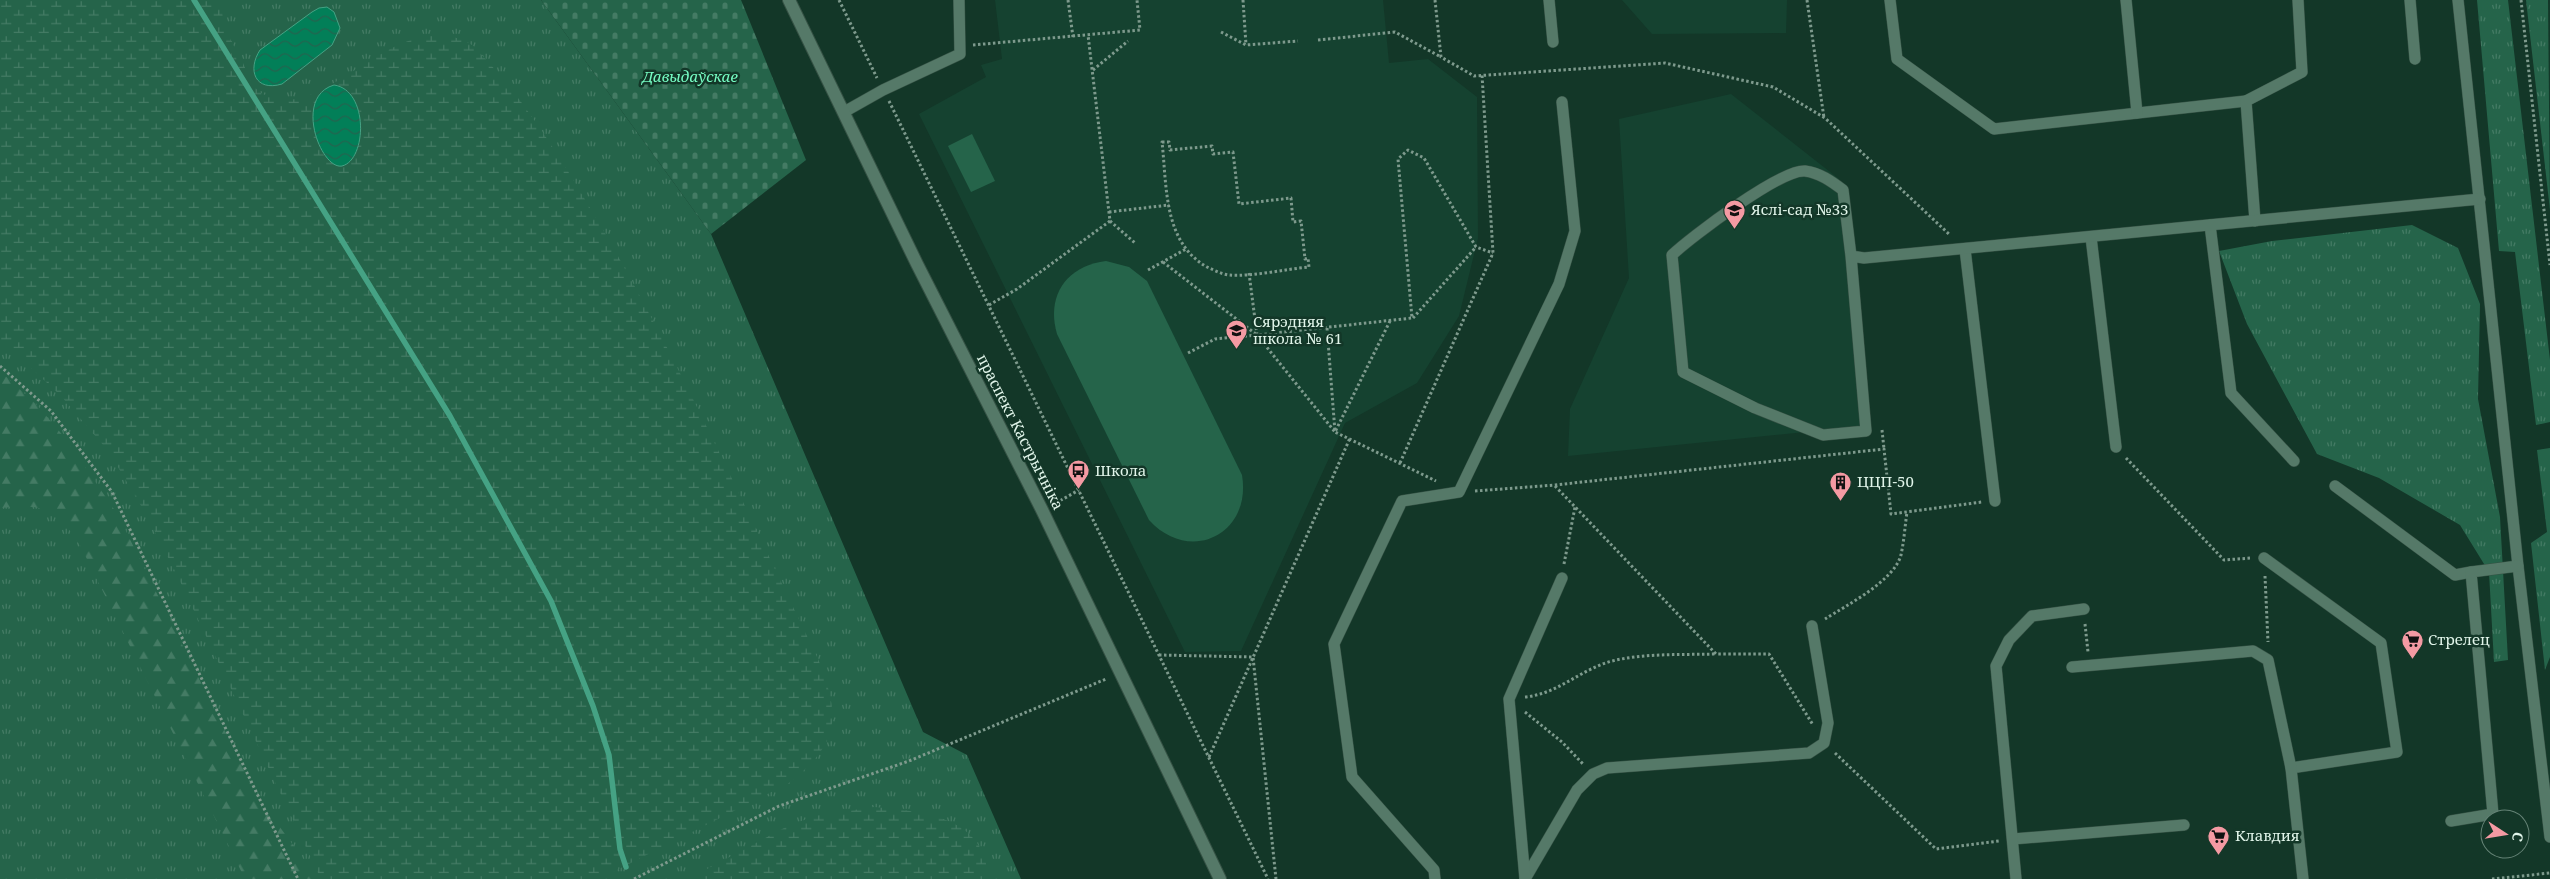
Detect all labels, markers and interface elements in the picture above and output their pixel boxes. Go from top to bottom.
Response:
park label: Давыдаўскае [640,66,738,86]
school or university icon: Яслі-сад №33 [1723,198,1747,229]
place label: Яслі-сад №33 [1750,199,1849,219]
place label: Сярэдняя школа № 61 [1253,311,1342,348]
school or university icon: Сярэдняя школа № 61 [1225,319,1249,350]
street label: праспект Кастрычніка [973,350,1069,513]
bus stop icon: Школа [1067,459,1091,490]
place label: Школа [1095,460,1146,480]
building icon: ЦЦП-50 [1829,470,1853,501]
place label: ЦЦП-50 [1857,471,1914,491]
supermarket icon: Стрелец [2400,628,2424,659]
place label: Стрелец [2428,629,2490,649]
north arrow [2480,809,2530,859]
supermarket icon: Клавдия [2207,824,2231,855]
place label: Клавдия [2235,825,2300,845]
text: С [2508,830,2528,843]

